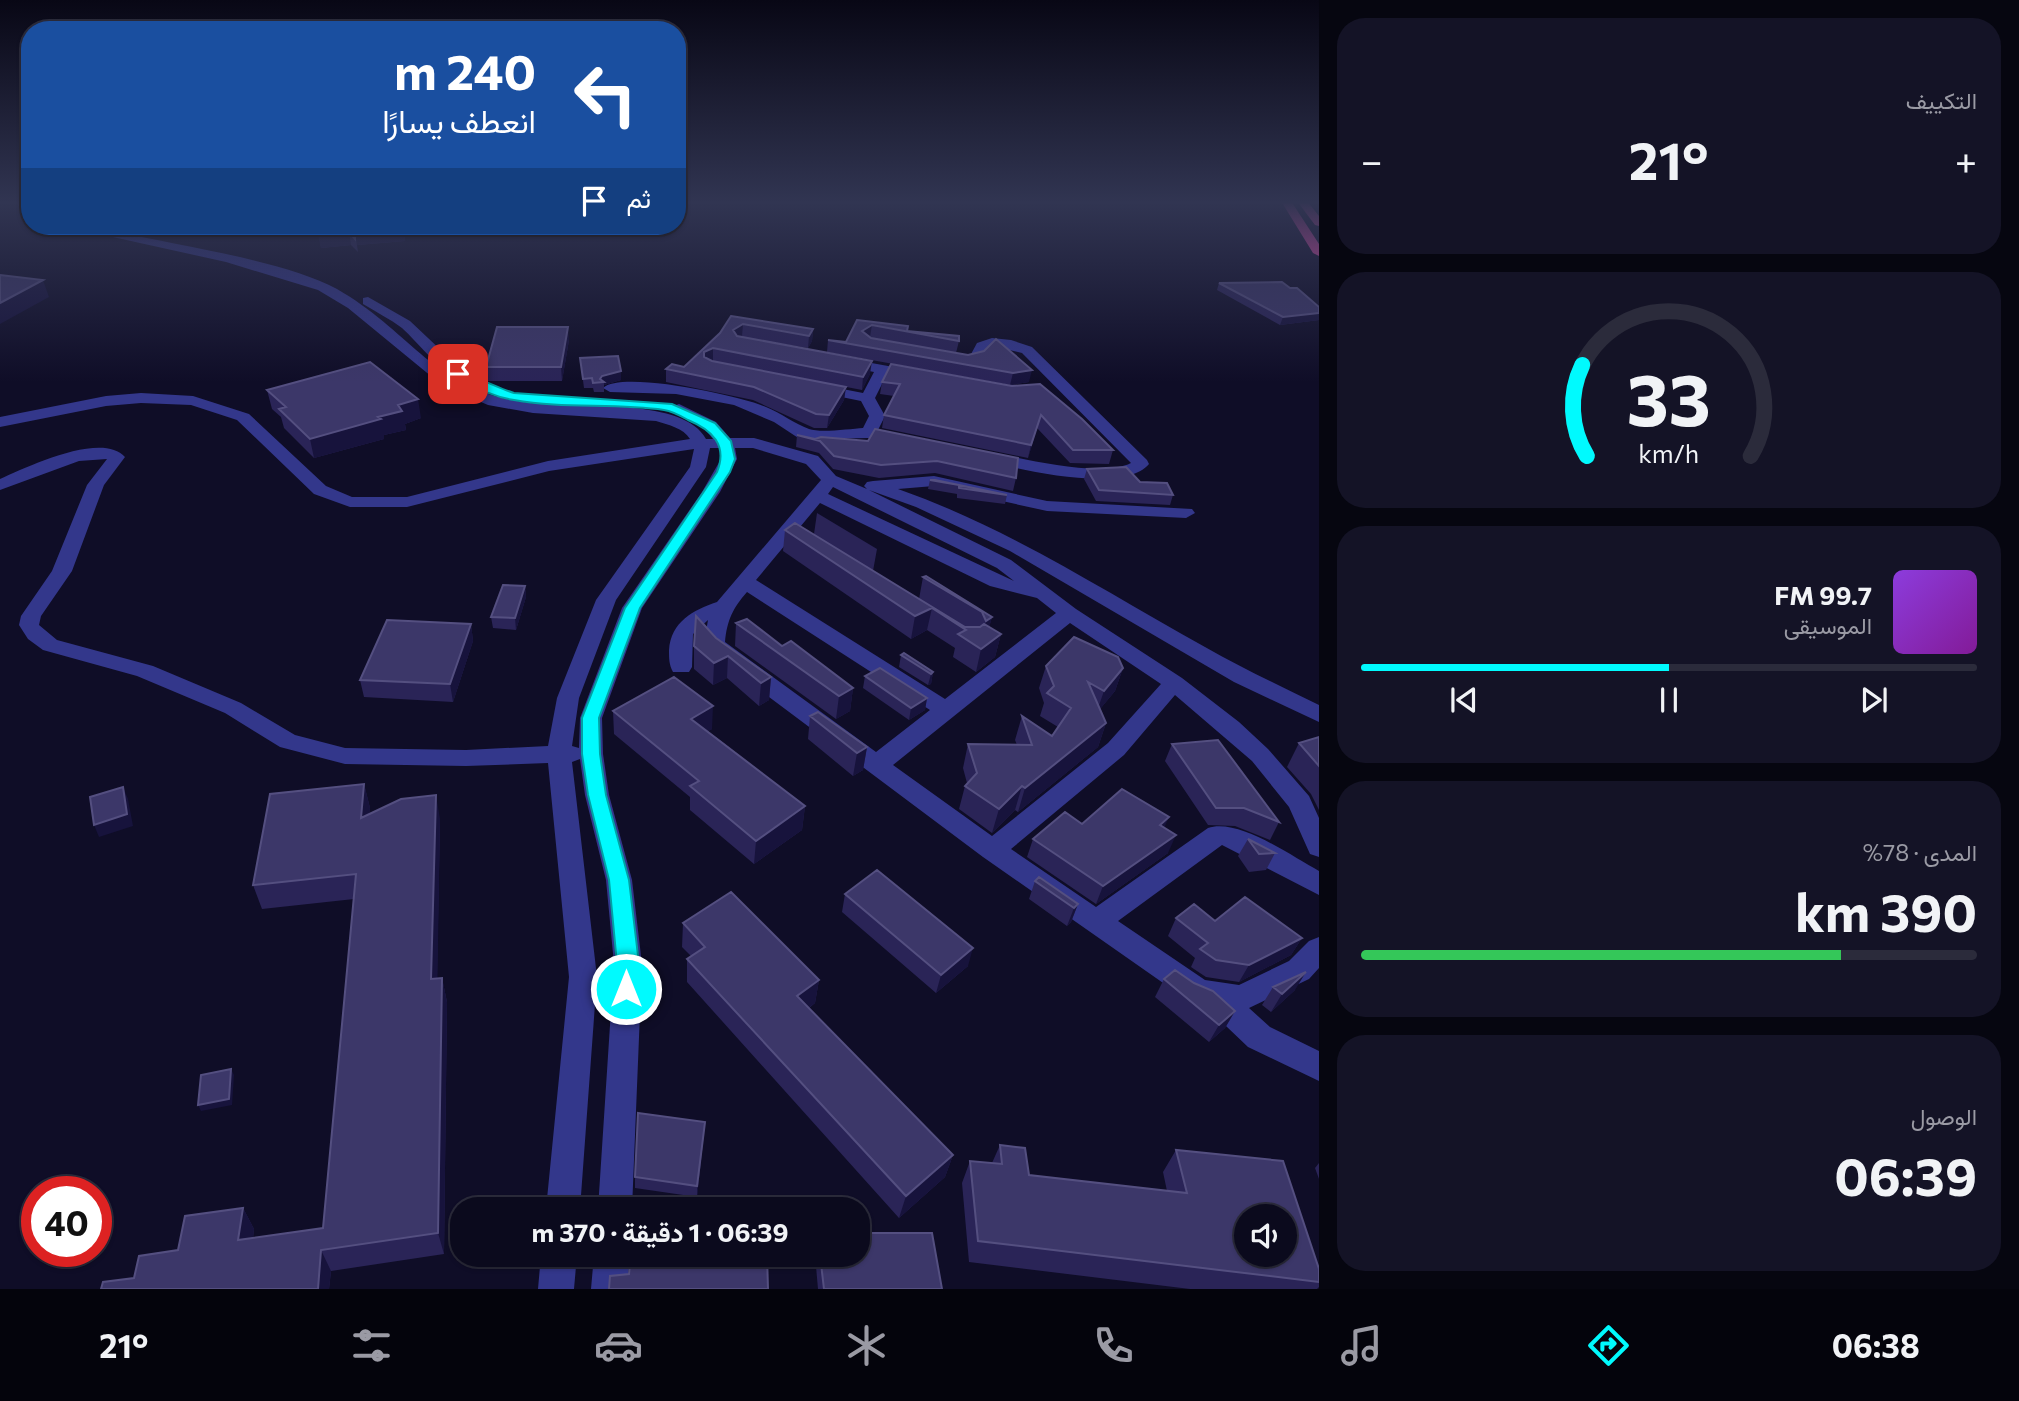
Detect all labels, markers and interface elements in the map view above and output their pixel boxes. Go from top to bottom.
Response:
text: 240 m [394,40,536,100]
icon: left [560,49,651,140]
text: التكييف [1906,86,1977,114]
text: انعطف يسارًا [382,100,536,140]
text: 21° [1629,127,1708,191]
text: − [1361,136,1383,183]
text: + [1955,136,1977,183]
icon: arrive [575,182,613,220]
text: ثم [627,182,651,213]
pin [428,344,488,404]
text: 33 [1627,353,1711,442]
icon: arrive [439,355,477,393]
text: km/h [1639,438,1699,468]
text: 99.7 FM [1774,579,1872,610]
text: الموسيقى [1784,611,1872,639]
icon: previous [1445,681,1483,719]
icon: pause [1650,681,1688,719]
icon: next [1855,681,1893,719]
text: المدى · 78% [1863,838,1977,866]
text: 390 km [1795,879,1977,943]
position arrow [589,952,663,1026]
text: الوصول [1911,1102,1977,1130]
text: 06:39 [1834,1143,1977,1207]
speed limit sign: 40 [21,1176,112,1267]
map controls [1234,1204,1297,1267]
button: sound [1234,1204,1297,1267]
text: 06:39 · 1 دقيقة · 370 m [531,1216,789,1247]
icon: filters [347,1321,396,1370]
icon: car [594,1321,643,1370]
icon: climate [842,1321,891,1370]
icon: phone [1089,1321,1138,1370]
icon: music [1337,1321,1386,1370]
icon: directions [1584,1321,1633,1370]
text: 21° [99,1325,148,1365]
text: 06:38 [1832,1325,1920,1365]

